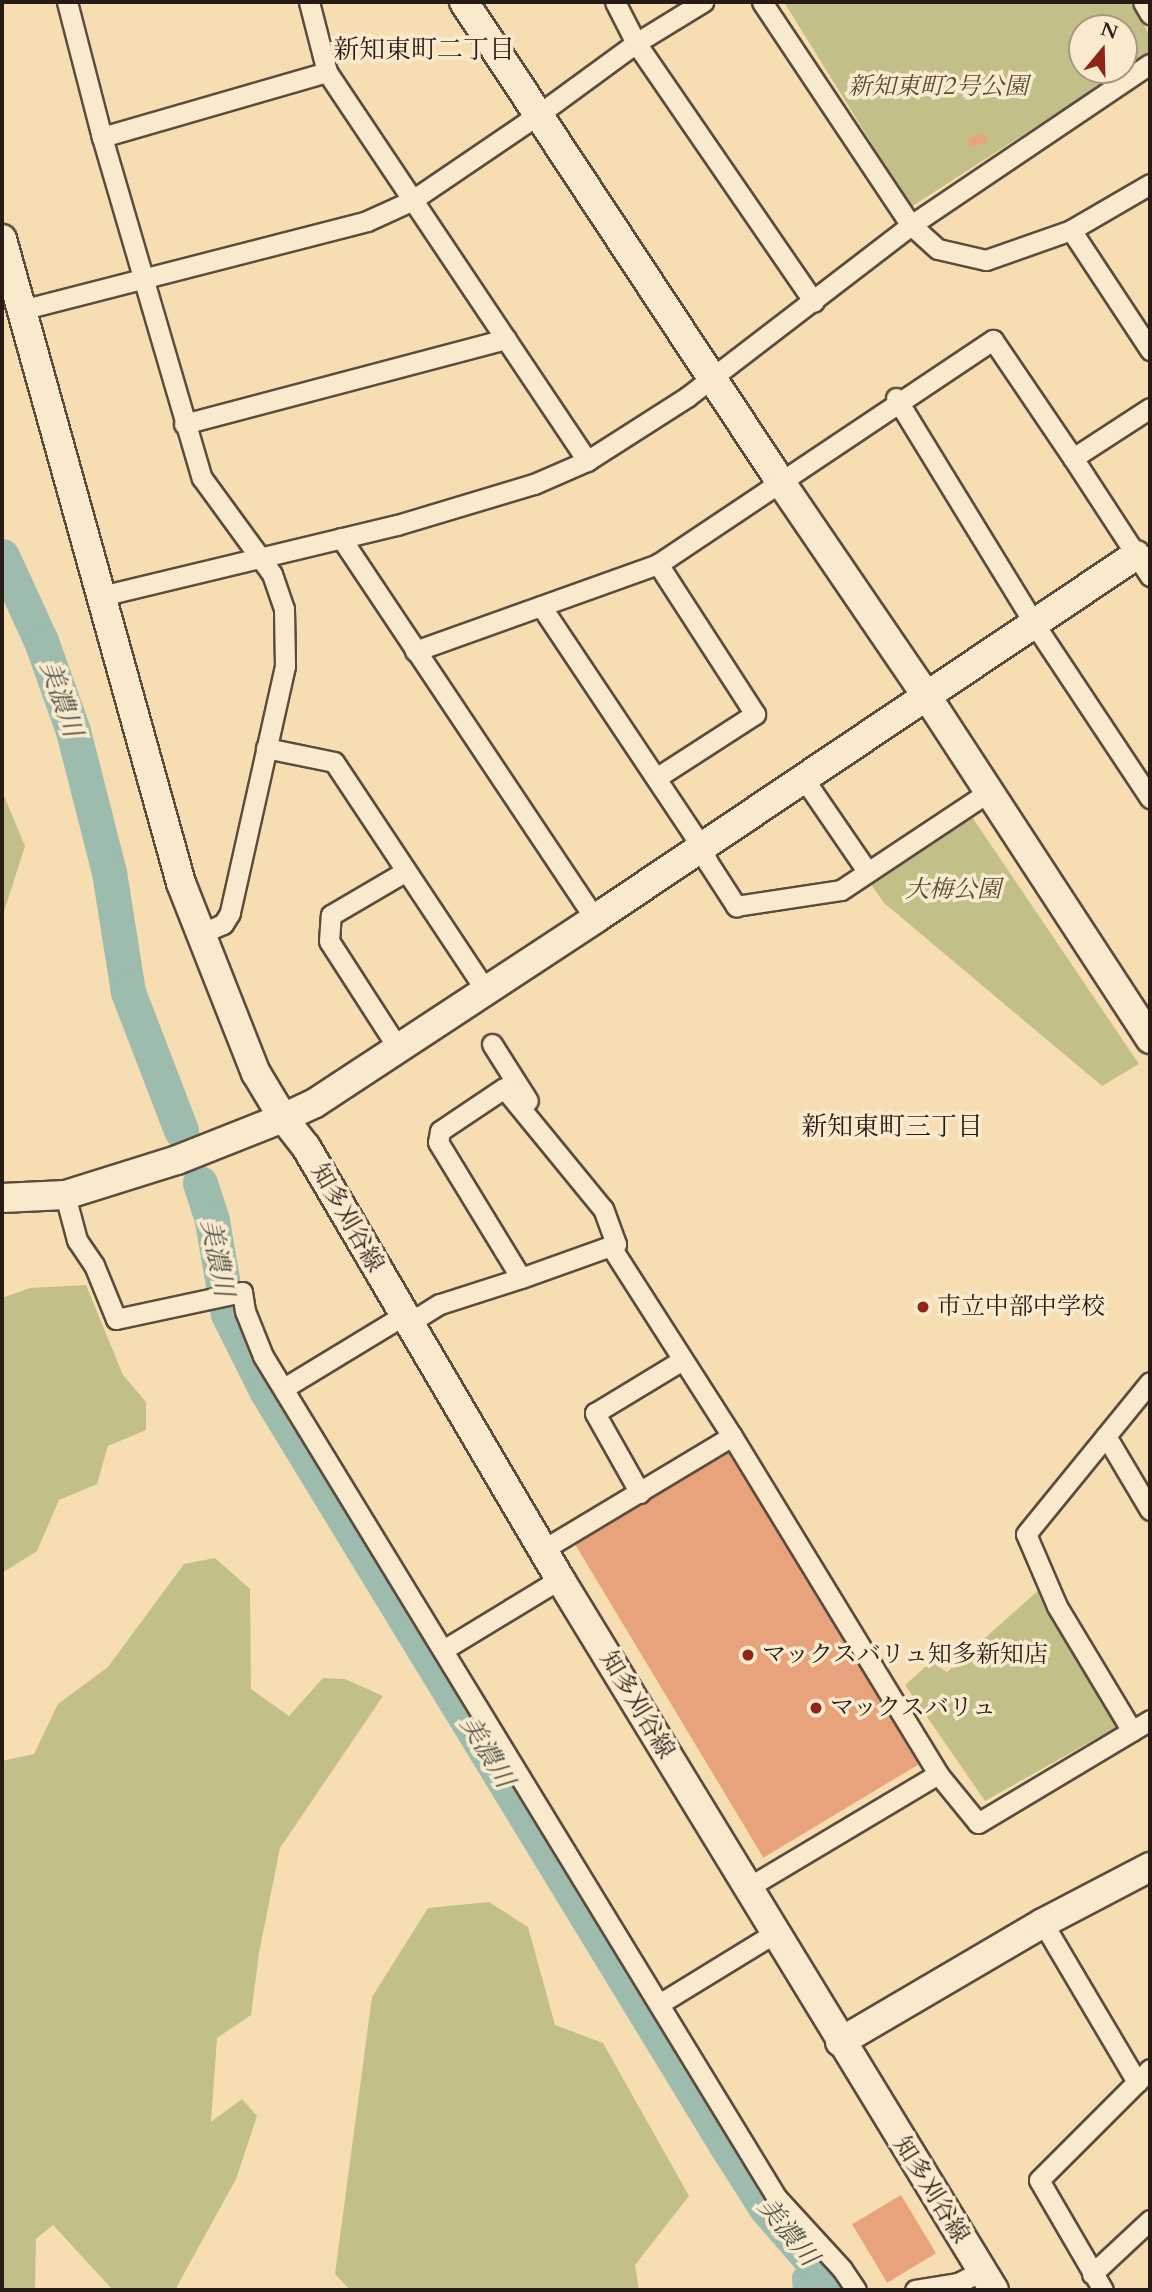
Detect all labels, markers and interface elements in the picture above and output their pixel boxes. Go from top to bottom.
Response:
north arrow [1068,14,1138,84]
text: N [1097,16,1121,46]
district label: 新知東町二丁目 [333,34,515,66]
park label: 新知東町2号公園 [848,73,1028,101]
water label: 美濃川 [34,657,88,741]
park label: 大梅公園 [905,876,1001,904]
district label: 新知東町三丁目 [801,1111,983,1143]
street label: 知多刈谷線 [305,1159,389,1277]
water label: 美濃川 [194,1217,240,1299]
place label: 市立中部中学校 [937,1293,1105,1321]
marker: 市立中部中学校 [915,1299,931,1315]
place label: マックスバリュ知多新知店 [762,1641,1050,1669]
street label: 知多刈谷線 [594,1646,680,1764]
marker: マックスバリュ知多新知店 [740,1647,756,1663]
place label: マックスバリュ [830,1694,998,1722]
marker: マックスバリュ [808,1700,824,1716]
water label: 美濃川 [454,1711,520,1793]
street label: 知多刈谷線 [887,2131,975,2249]
water label: 美濃川 [751,2192,825,2272]

